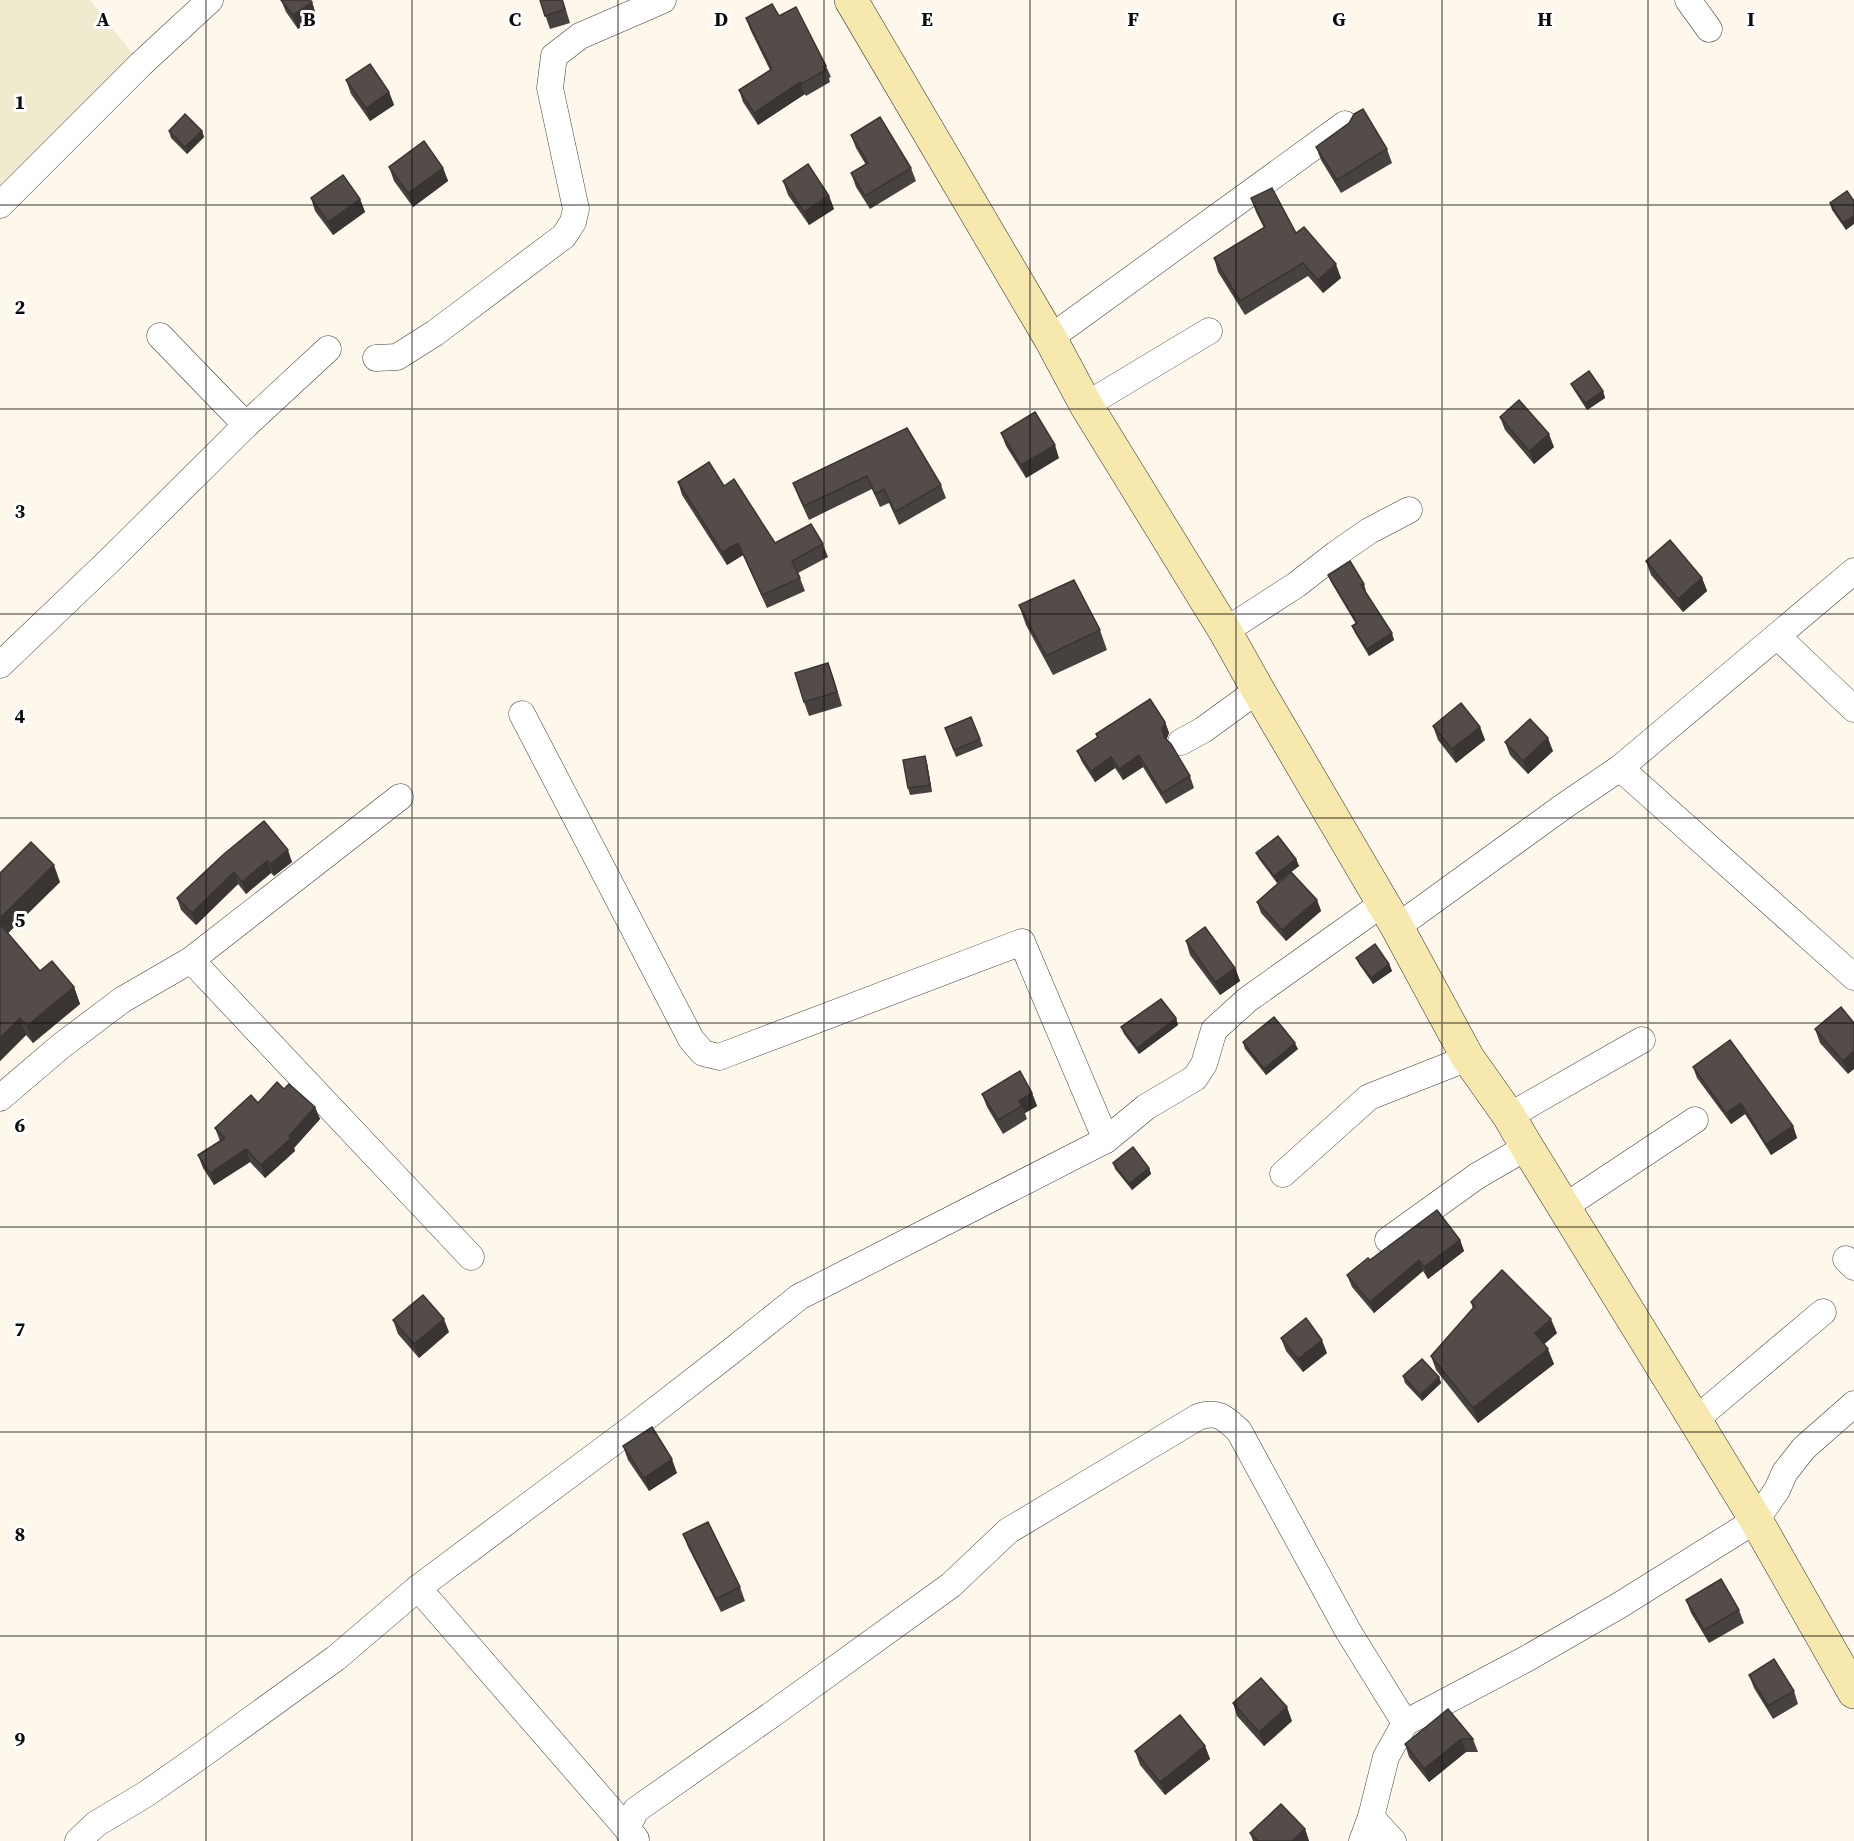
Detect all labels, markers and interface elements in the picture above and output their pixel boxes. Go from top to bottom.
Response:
text: A [96,5,110,33]
text: B [302,5,316,33]
text: C [509,5,521,33]
text: D [714,5,728,33]
text: E [921,5,933,33]
text: F [1127,5,1139,33]
text: G [1332,5,1346,33]
text: H [1537,5,1553,33]
text: I [1747,5,1755,33]
text: 1 [15,88,25,116]
text: 2 [15,293,26,321]
text: 3 [15,497,26,525]
text: 4 [15,702,26,730]
text: 5 [15,906,26,934]
text: 6 [15,1111,26,1139]
text: 7 [15,1315,26,1343]
text: 8 [15,1520,25,1548]
text: 9 [15,1725,26,1753]

